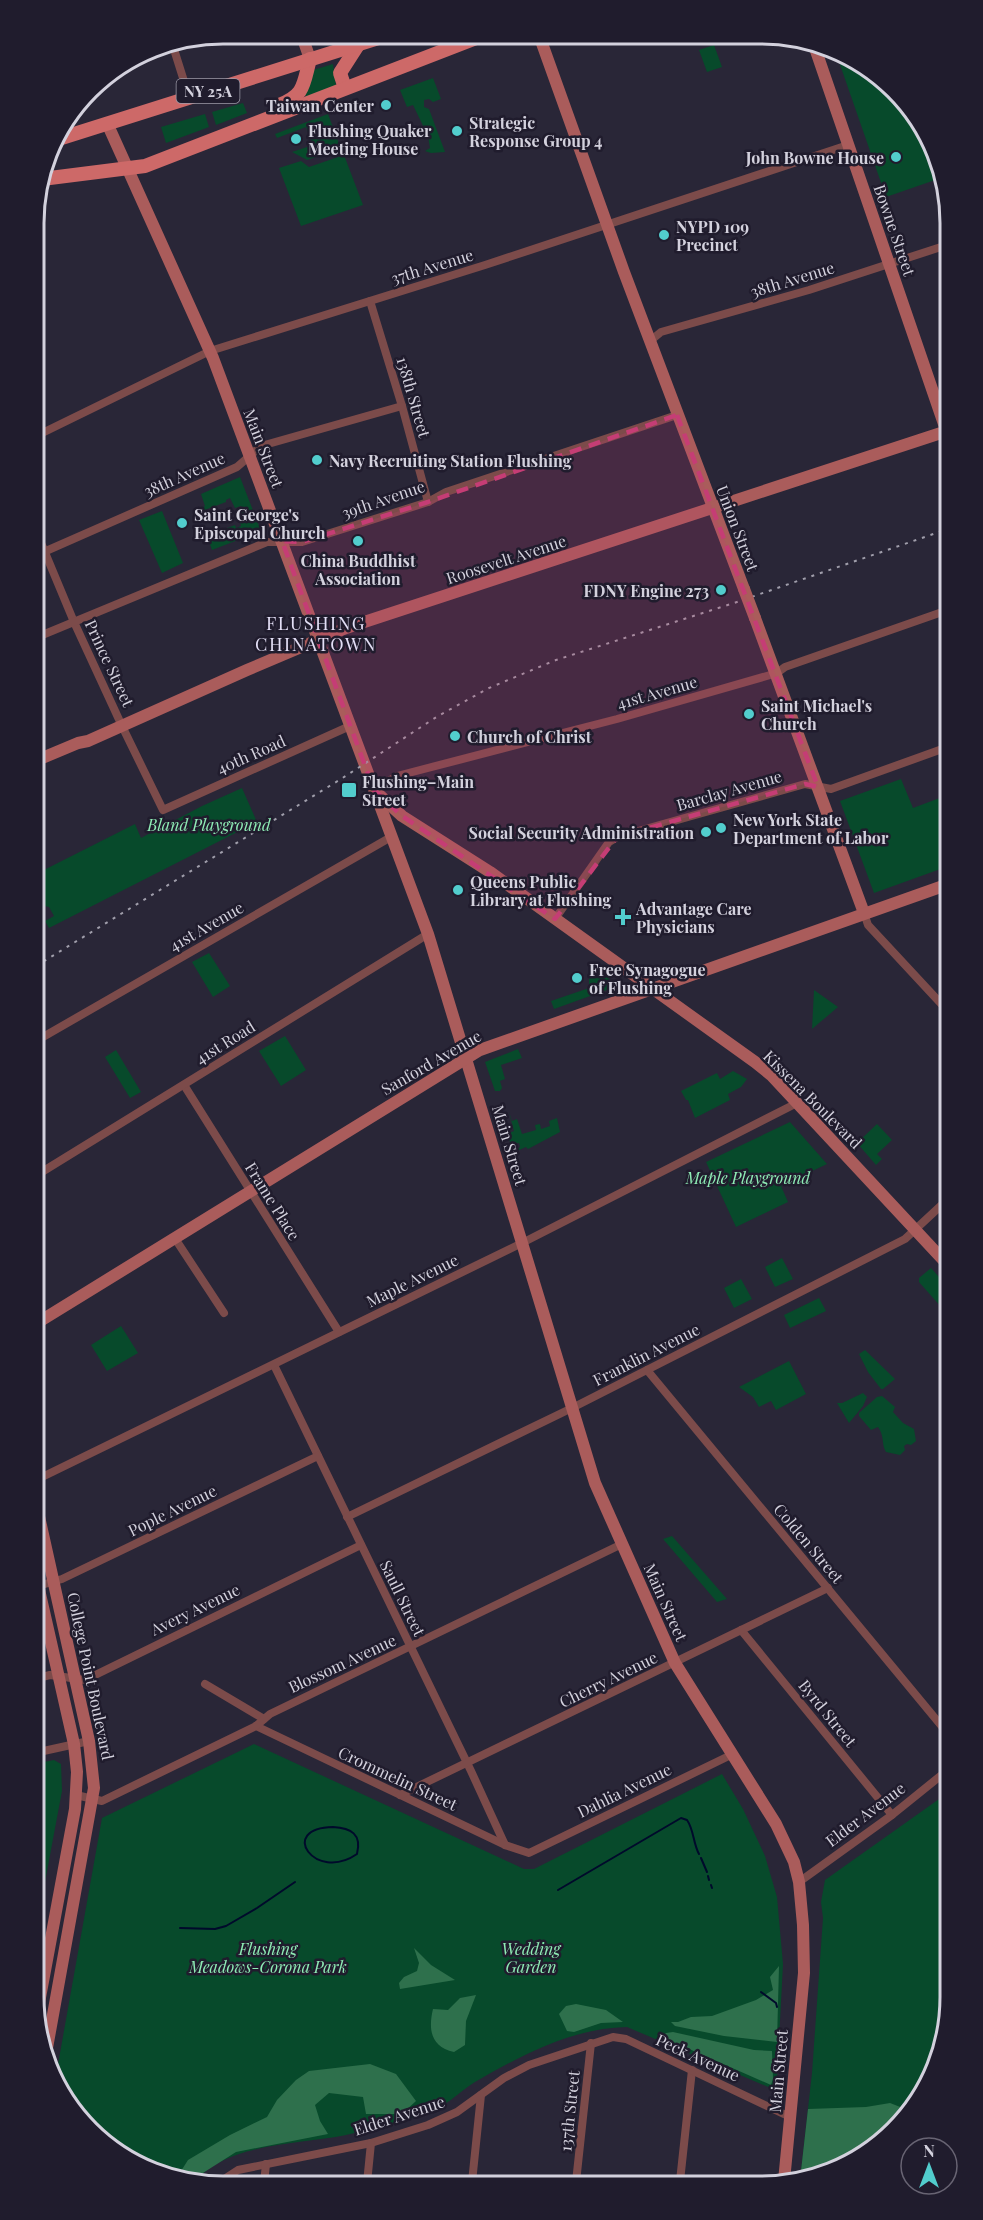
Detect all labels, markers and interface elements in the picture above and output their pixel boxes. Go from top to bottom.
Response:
road number: NY 25A [176,79,240,103]
place label: Taiwan Center [266,95,375,116]
marker: Taiwan Center [379,98,393,112]
place label: Strategic Response Group 4 [469,112,602,151]
place label: Flushing Quaker Meeting House [308,120,432,159]
marker: Strategic Response Group 4 [450,124,464,138]
marker: Flushing Quaker Meeting House [289,132,303,146]
place label: John Bowne House [745,147,884,168]
marker: John Bowne House [889,150,903,164]
street label: Bowne Street [870,181,921,279]
place label: NYPD 109 Precinct [676,216,749,255]
marker: NYPD 109 Precinct [657,228,671,242]
street label: 37th Avenue [388,244,476,288]
street label: 38th Avenue [747,256,837,302]
street label: 138th Street [392,354,436,440]
street label: Main Street [239,405,289,491]
street label: 38th Avenue [140,447,228,501]
place label: Navy Recruiting Station Flushing [329,450,572,471]
marker: Navy Recruiting Station Flushing [310,453,324,467]
street label: 39th Avenue [339,475,427,523]
street label: Union Street [712,482,764,574]
place label: Saint George's Episcopal Church [194,504,326,543]
marker: Saint George's Episcopal Church [175,516,189,530]
street label: Roosevelt Avenue [443,530,569,588]
marker: China Buddhist Association [351,534,365,548]
place label: China Buddhist Association [300,550,416,589]
place label: FDNY Engine 273 [584,580,709,601]
marker: FDNY Engine 273 [714,583,728,597]
district label: FLUSHING CHINATOWN [255,611,377,656]
street label: Prince Street [81,616,139,710]
street label: 41st Avenue [614,671,700,713]
place label: Saint Michael's Church [761,695,872,734]
marker: Saint Michael's Church [742,707,756,721]
place label: Church of Christ [467,726,592,747]
marker: Church of Christ [448,729,462,743]
street label: 40th Road [213,730,289,778]
street label: Barclay Avenue [674,765,784,815]
place label: Flushing–Main Street [362,771,474,810]
marker: Flushing–Main Street [340,781,358,799]
place label: New York State Department of Labor [733,809,889,848]
park label: Bland Playground [146,814,272,835]
marker: New York State Department of Labor [714,821,728,835]
place label: Social Security Administration [469,822,694,843]
marker: Social Security Administration [699,825,713,839]
place label: Queens Public Library at Flushing [470,871,611,910]
marker: Queens Public Library at Flushing [451,883,465,897]
street label: 41st Avenue [165,896,247,956]
place label: Advantage Care Physicians [635,898,751,937]
marker: Advantage Care Physicians [614,908,632,926]
place label: Free Synagogue of Flushing [589,959,706,998]
marker: Free Synagogue of Flushing [570,971,584,985]
street label: 41st Road [191,1015,259,1069]
street label: Sanford Avenue [377,1025,485,1099]
street label: Kissena Boulevard [759,1045,867,1153]
street label: Main Street [488,1102,532,1188]
street label: Frame Place [241,1158,305,1244]
park label: Maple Playground [685,1167,812,1188]
street label: Maple Avenue [363,1249,461,1311]
street label: Franklin Avenue [589,1318,703,1390]
street label: Pople Avenue [124,1480,220,1540]
street label: Colden Street [769,1499,849,1588]
street label: Saull Street [376,1557,431,1640]
street label: Main Street [640,1560,693,1644]
street label: Avery Avenue [146,1578,243,1640]
street label: College Point Boulevard [63,1590,119,1762]
street label: Blossom Avenue [285,1629,399,1697]
street label: Cherry Avenue [555,1646,661,1712]
street label: Byrd Street [794,1675,862,1751]
street label: Crommelin Street [335,1741,461,1815]
street label: Dahlia Avenue [573,1758,675,1822]
street label: Elder Avenue [821,1777,909,1851]
park label: Flushing Meadows-Corona Park [188,1938,347,1977]
park label: Wedding Garden [501,1938,562,1977]
street label: Peck Avenue [653,2028,743,2086]
street label: Main Street [764,2028,792,2113]
street label: 137th Street [554,2069,584,2153]
street label: Elder Avenue [351,2090,447,2140]
north arrow [899,2136,959,2196]
text: N [923,2140,935,2161]

